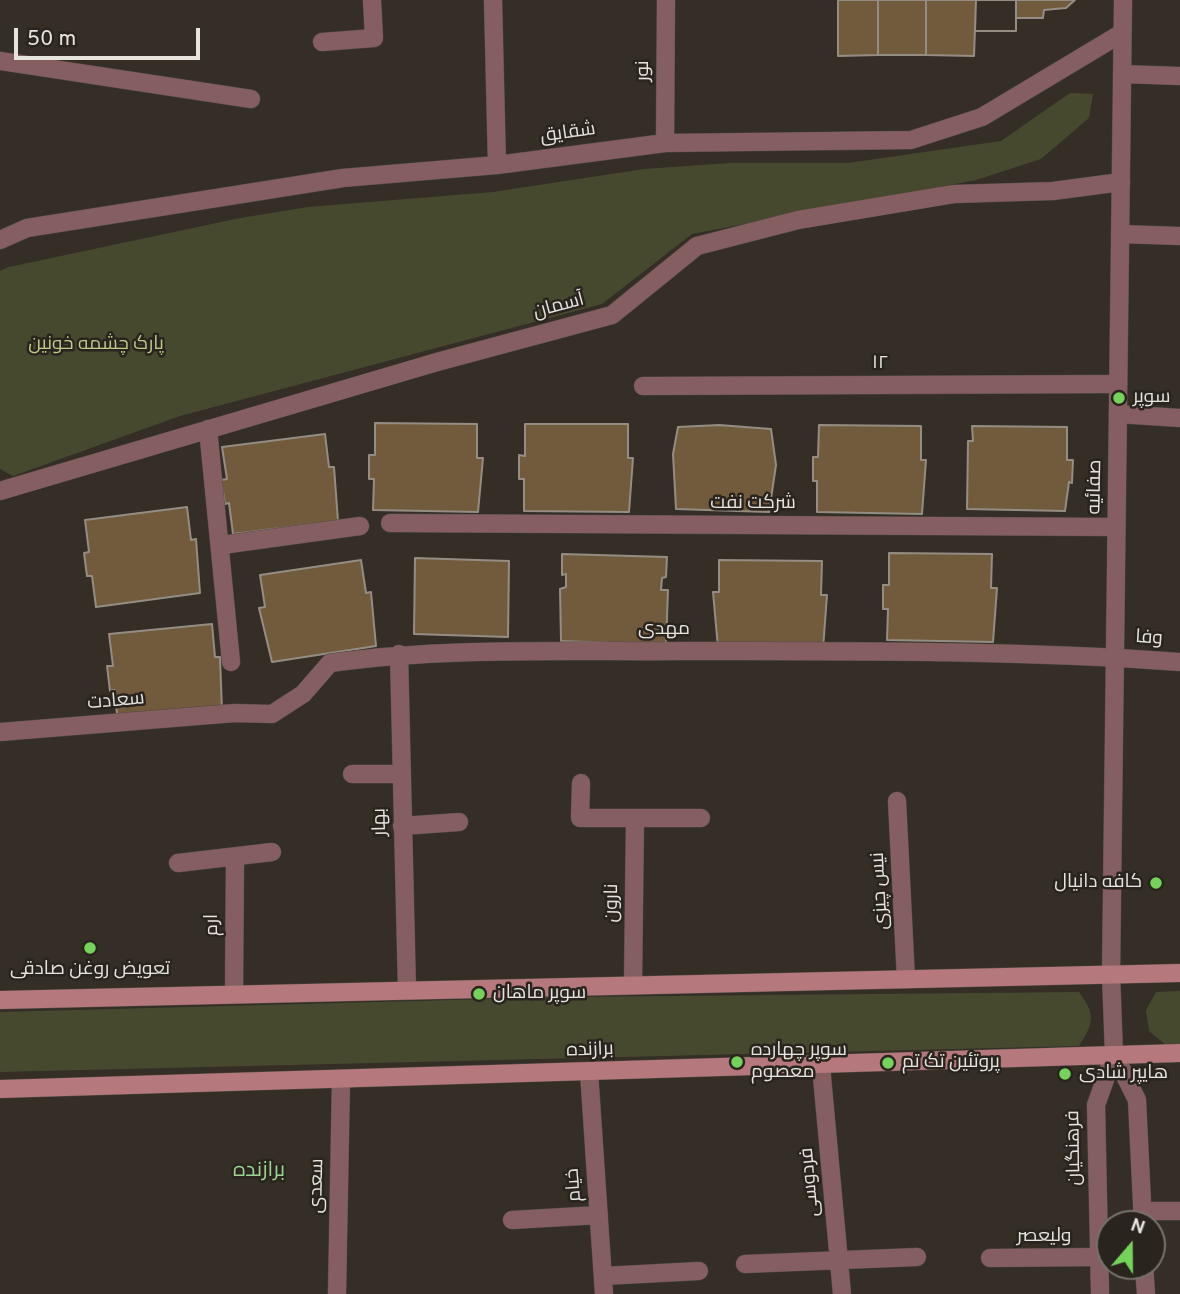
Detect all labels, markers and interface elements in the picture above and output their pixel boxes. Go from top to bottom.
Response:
scale bar [18,14,203,58]
text: 50 m [27,26,76,53]
street label: نور [633,60,655,82]
street label: شقایق [539,119,597,149]
street label: آسمان [531,289,587,325]
park label: پارک چشمه خونین [28,334,164,356]
street label: ۱۲ [872,353,888,375]
place label: سوپر [1133,387,1170,409]
marker: سوپر [1111,390,1127,406]
street label: صفائیه [1084,459,1108,515]
street label: شرکت نفت [710,493,796,515]
street label: مهدی [638,619,690,641]
street label: وفا [1134,627,1164,651]
street label: سعادت [86,688,146,716]
street label: بهار [369,808,393,836]
street label: نیس چیزی [868,852,894,930]
place label: کافه دانیال [1054,872,1142,894]
marker: کافه دانیال [1148,875,1164,891]
street label: نارون [601,883,625,923]
street label: ارم [202,914,224,936]
marker: تعویض روغن صادقی [82,940,98,956]
place label: تعویض روغن صادقی [10,959,170,981]
place label: سوپر ماهان [493,983,586,1005]
marker: سوپر ماهان [471,986,487,1002]
street label: برازنده [566,1039,614,1063]
place label: سوپر چهارده معصوم [751,1040,847,1084]
place label: پروتئین تک تم [902,1052,1000,1074]
marker: سوپر چهارده معصوم [729,1054,745,1070]
marker: پروتئین تک تم [880,1055,896,1071]
place label: هایپر شادی [1079,1063,1168,1085]
marker: هایپر شادی [1057,1066,1073,1082]
street label: فرهنگیان [1063,1110,1087,1186]
street label: فردوسی [797,1147,825,1217]
street label: سعدی [306,1158,330,1214]
district label: برازنده [233,1159,285,1185]
street label: خیام [562,1167,588,1203]
north arrow [1096,1210,1166,1280]
text: N [1127,1214,1148,1241]
street label: ولیعصر [1017,1226,1071,1248]

